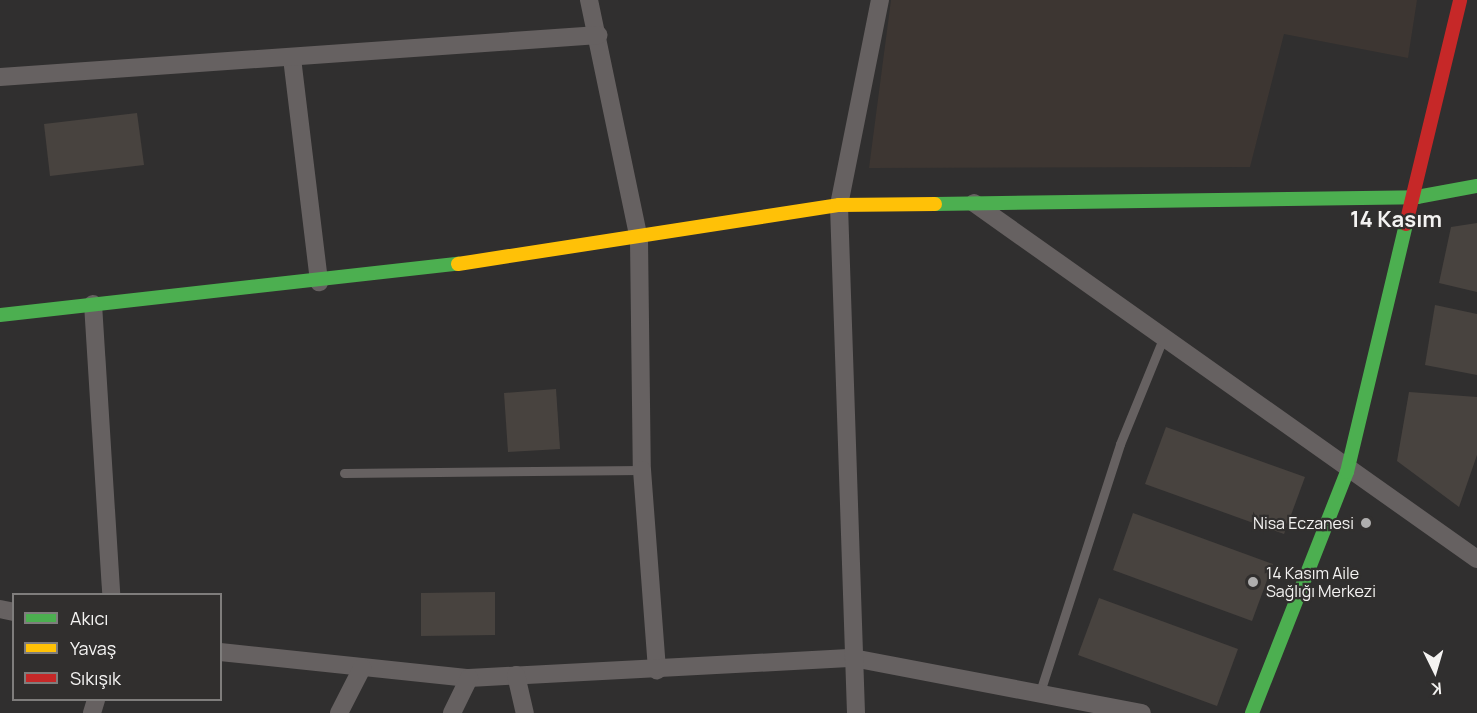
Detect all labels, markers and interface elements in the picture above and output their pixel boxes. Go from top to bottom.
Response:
district label: 14 Kasım [1350,207,1442,233]
place label: Nisa Eczanesi [1253,513,1354,533]
marker: Nisa Eczanesi [1359,516,1373,530]
place label: 14 Kasım Aile Sağlığı Merkezi [1266,563,1376,601]
marker: 14 Kasım Aile Sağlığı Merkezi [1244,573,1262,591]
legend [12,593,222,701]
text: Akıcı [70,606,108,630]
text: Yavaş [70,636,116,660]
north arrow [1405,641,1465,701]
text: Sıkışık [70,666,121,690]
text: K [1430,678,1443,700]

